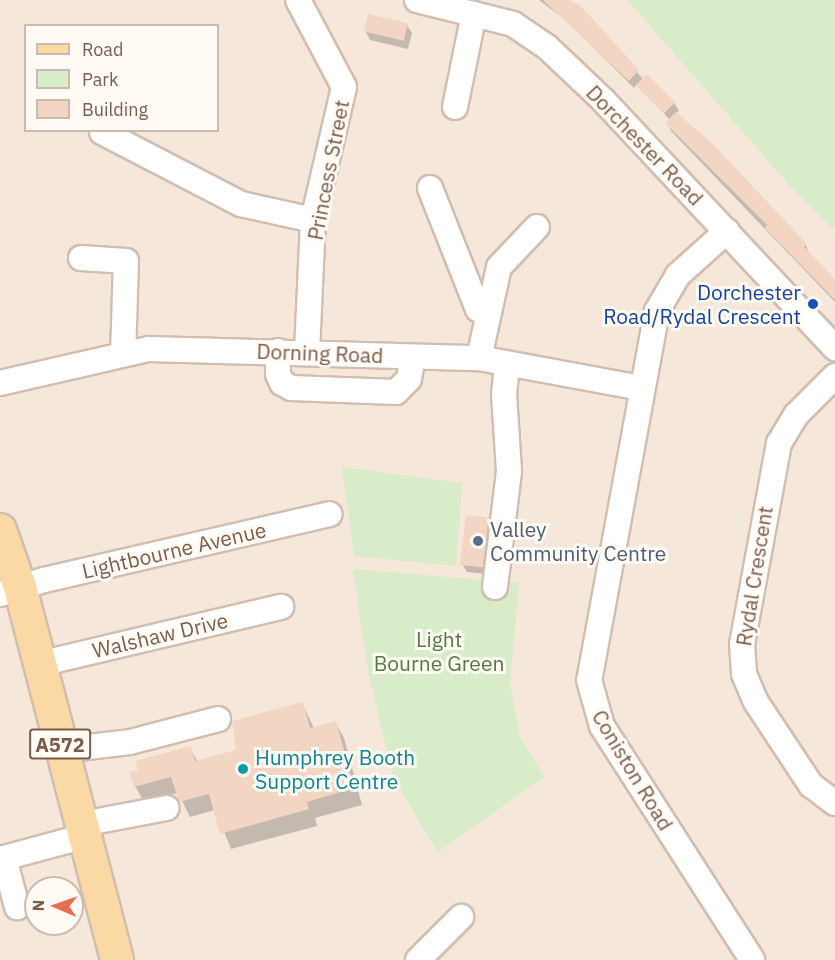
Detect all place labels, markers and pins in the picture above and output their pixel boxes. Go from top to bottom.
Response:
place label: Dorchester Road/Rydal Crescent [603,279,801,329]
marker: Dorchester Road/Rydal Crescent [806,297,820,311]
place label: Valley Community Centre [490,516,666,566]
marker: Valley Community Centre [471,534,485,548]
place label: Humphrey Booth Support Centre [255,744,415,794]
marker: Humphrey Booth Support Centre [236,762,250,776]

